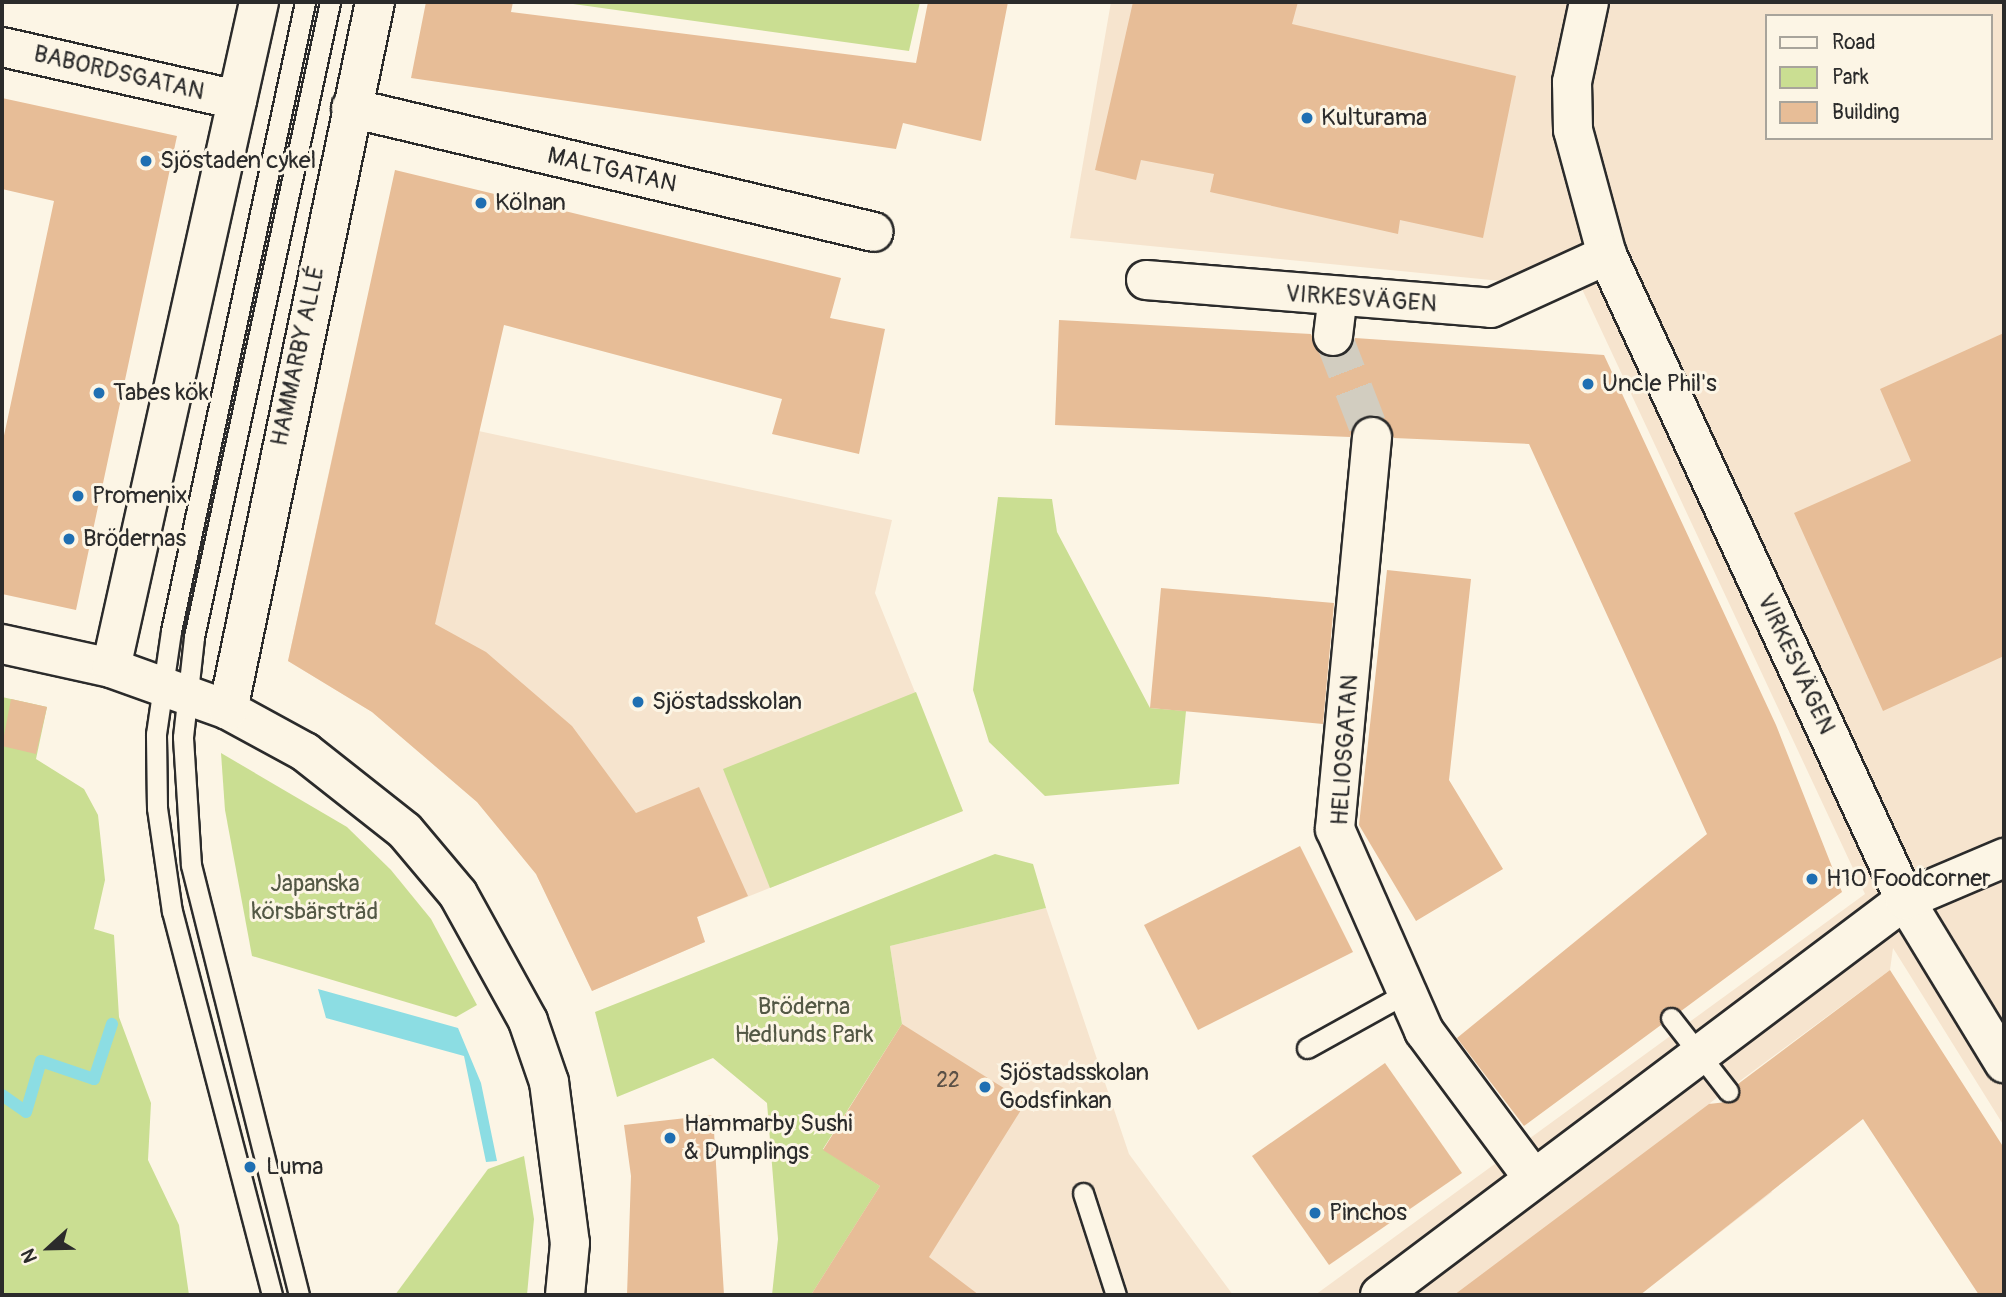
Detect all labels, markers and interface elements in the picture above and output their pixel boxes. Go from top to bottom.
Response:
legend [1764,14,1992,140]
text: Road [1832,29,1876,56]
street label: BABORDSGATAN [31,39,207,107]
text: Park [1832,64,1869,91]
text: Building [1832,99,1899,126]
place label: Kulturama [1321,104,1427,132]
marker: Kulturama [1299,110,1315,126]
street label: MALTGATAN [545,141,679,199]
place label: Sjöstaden cykel [160,147,316,175]
marker: Sjöstaden cykel [138,153,154,169]
place label: Kölnan [495,189,566,217]
marker: Kölnan [473,195,489,211]
street label: HAMMARBY ALLÉ [265,263,331,449]
street label: VIRKESVÄGEN [1284,279,1438,319]
place label: Uncle Phil's [1602,370,1717,398]
marker: Uncle Phil's [1580,376,1596,392]
place label: Tabes kök [113,379,209,407]
marker: Tabes kök [91,385,107,401]
place label: Promenix [92,482,188,510]
marker: Promenix [70,488,86,504]
place label: Brödernas [83,525,186,553]
marker: Brödernas [61,531,77,547]
street label: VIRKESVÄGEN [1751,589,1841,739]
street label: HELIOSGATAN [1325,674,1365,826]
place label: Sjöstadsskolan [652,688,802,716]
marker: Sjöstadsskolan [630,694,646,710]
place label: H10 Foodcorner [1826,865,1991,893]
park label: Japanska körsbärsträd [252,870,378,926]
marker: H10 Foodcorner [1804,871,1820,887]
park label: Bröderna Hedlunds Park [735,993,873,1049]
place label: Sjöstadsskolan Godsfinkan [999,1059,1149,1115]
house number: 22 [936,1068,960,1094]
marker: Sjöstadsskolan Godsfinkan [977,1079,993,1095]
place label: Hammarby Sushi & Dumplings [684,1110,853,1166]
marker: Hammarby Sushi & Dumplings [662,1130,678,1146]
place label: Luma [266,1153,323,1181]
marker: Luma [240,1157,260,1177]
place label: Pinchos [1329,1199,1407,1227]
marker: Pinchos [1307,1205,1323,1221]
north arrow [14,1213,84,1283]
text: N [16,1245,43,1266]

